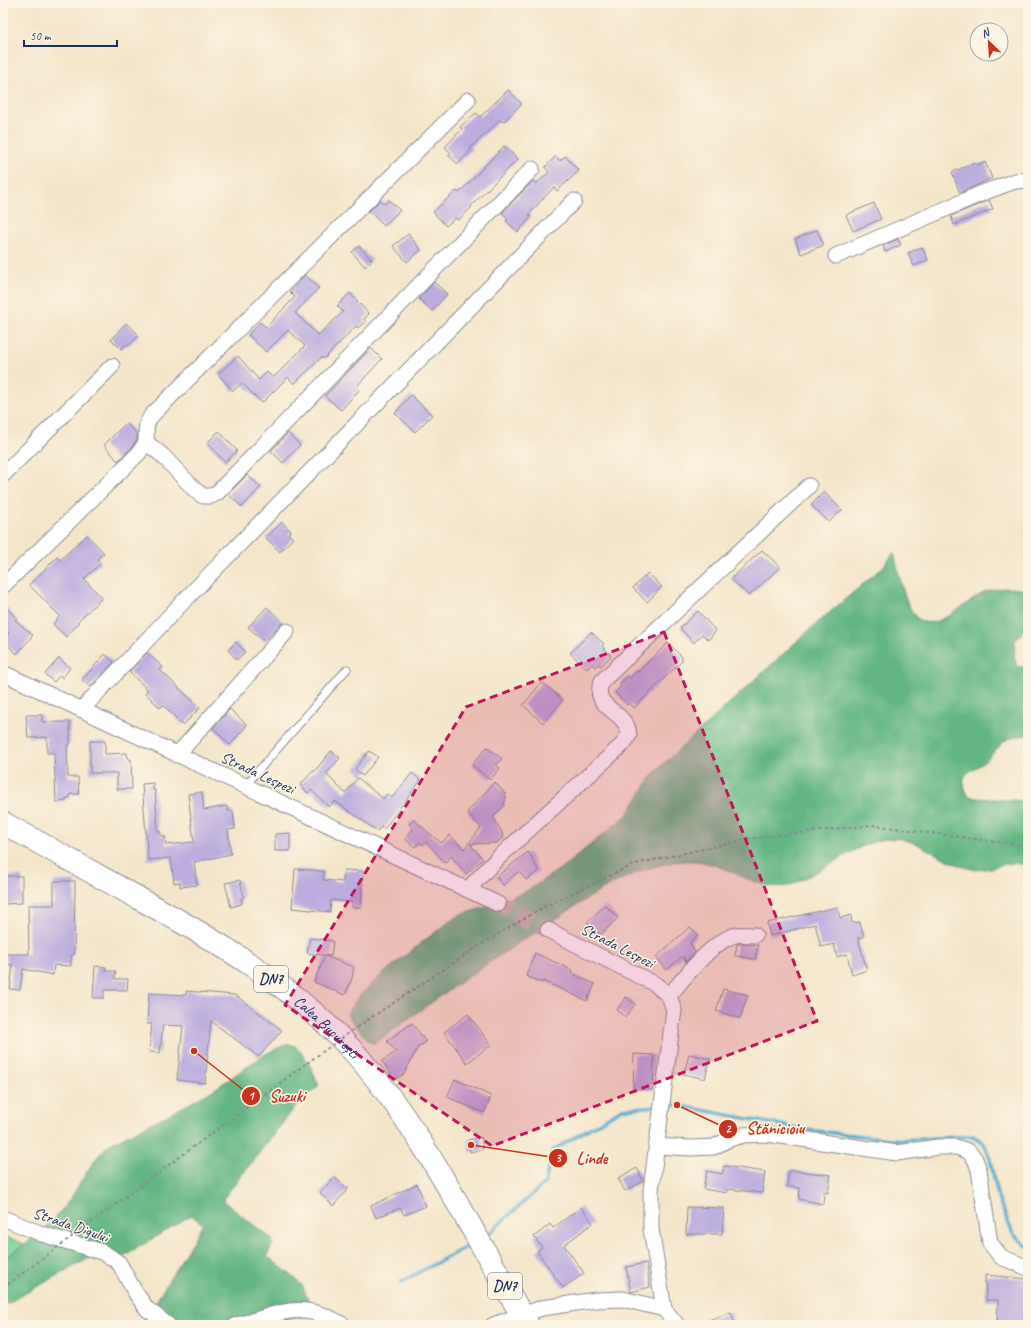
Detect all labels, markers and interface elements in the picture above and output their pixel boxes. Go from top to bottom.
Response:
scale bar [24,22,117,48]
north arrow [969,22,1009,62]
text: N [979,24,993,41]
text: 50 m [30,28,52,44]
street label: Strada Lespezi [217,747,300,800]
street label: Strada Lespezi [578,919,659,974]
road number: DN7 [254,966,288,992]
street label: Calea București [290,991,365,1064]
callout: Suzuki [241,1081,313,1110]
text: Suzuki [269,1086,308,1107]
text: 1 [248,1088,255,1104]
callout: Stănicioiu [718,1114,812,1143]
text: Stănicioiu [746,1118,806,1139]
text: 2 [725,1121,732,1137]
callout: Linde [548,1143,615,1172]
text: Linde [576,1148,609,1169]
text: 3 [555,1150,562,1166]
street label: Strada Digului [30,1203,113,1248]
road number: DN7 [488,1273,522,1299]

